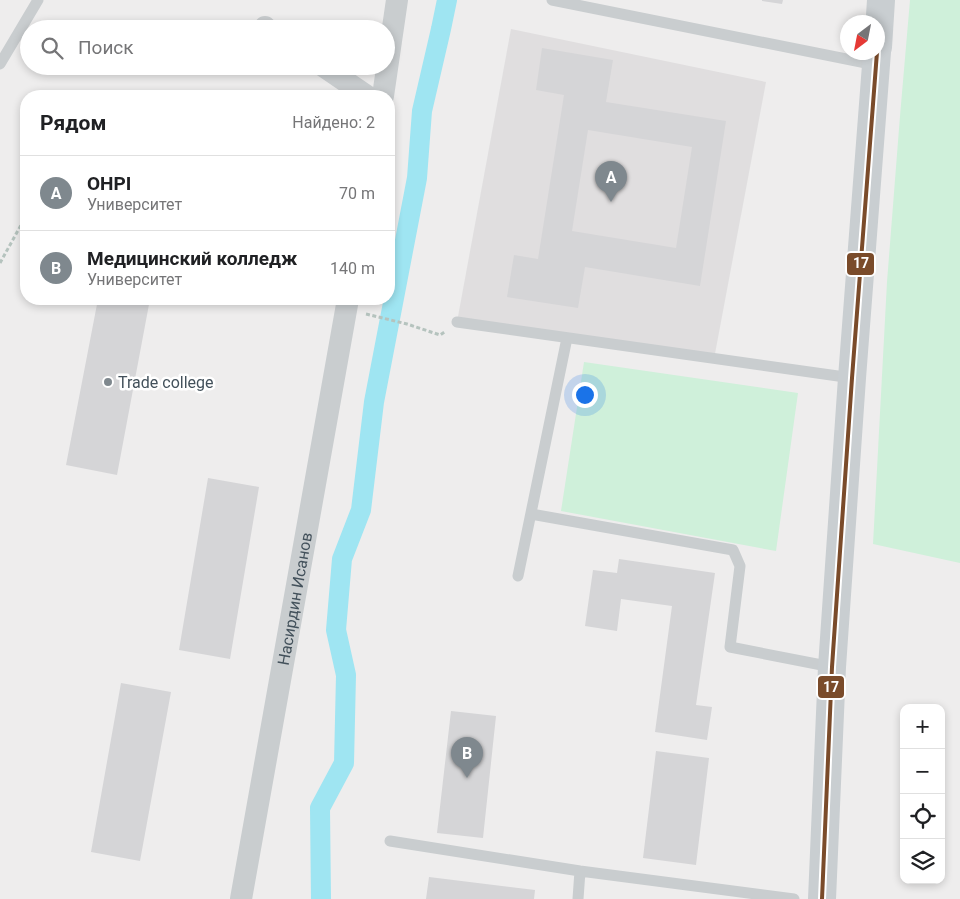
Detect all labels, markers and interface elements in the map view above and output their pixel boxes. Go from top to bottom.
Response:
north arrow [840,15,885,60]
search box [20,20,395,75]
icon: search [38,34,66,62]
text: Поиск [78,36,134,59]
text: Рядом [40,111,106,135]
text: Найдено: 2 [292,113,375,132]
pin: A [595,161,627,202]
text: OHPI [87,172,131,195]
text: A [51,184,61,203]
text: 70 m [339,184,375,203]
text: Университет [87,195,182,214]
text: Медицинский колледж [87,247,297,270]
line badge: 17 [846,252,875,276]
text: 17 [853,255,869,271]
text: B [51,259,61,278]
text: 140 m [330,259,375,278]
text: Университет [87,270,182,289]
place label: Trade college [118,373,213,392]
marker: Trade college [102,376,114,388]
your location [572,382,598,408]
street label: Насирдин Исанов [274,531,316,667]
line badge: 17 [817,675,845,699]
text: 17 [823,679,839,695]
map controls [900,704,945,884]
button: + [900,704,945,749]
pin: B [451,737,483,778]
button: − [900,749,945,794]
button: locate [900,794,945,839]
button: layers [900,839,945,884]

